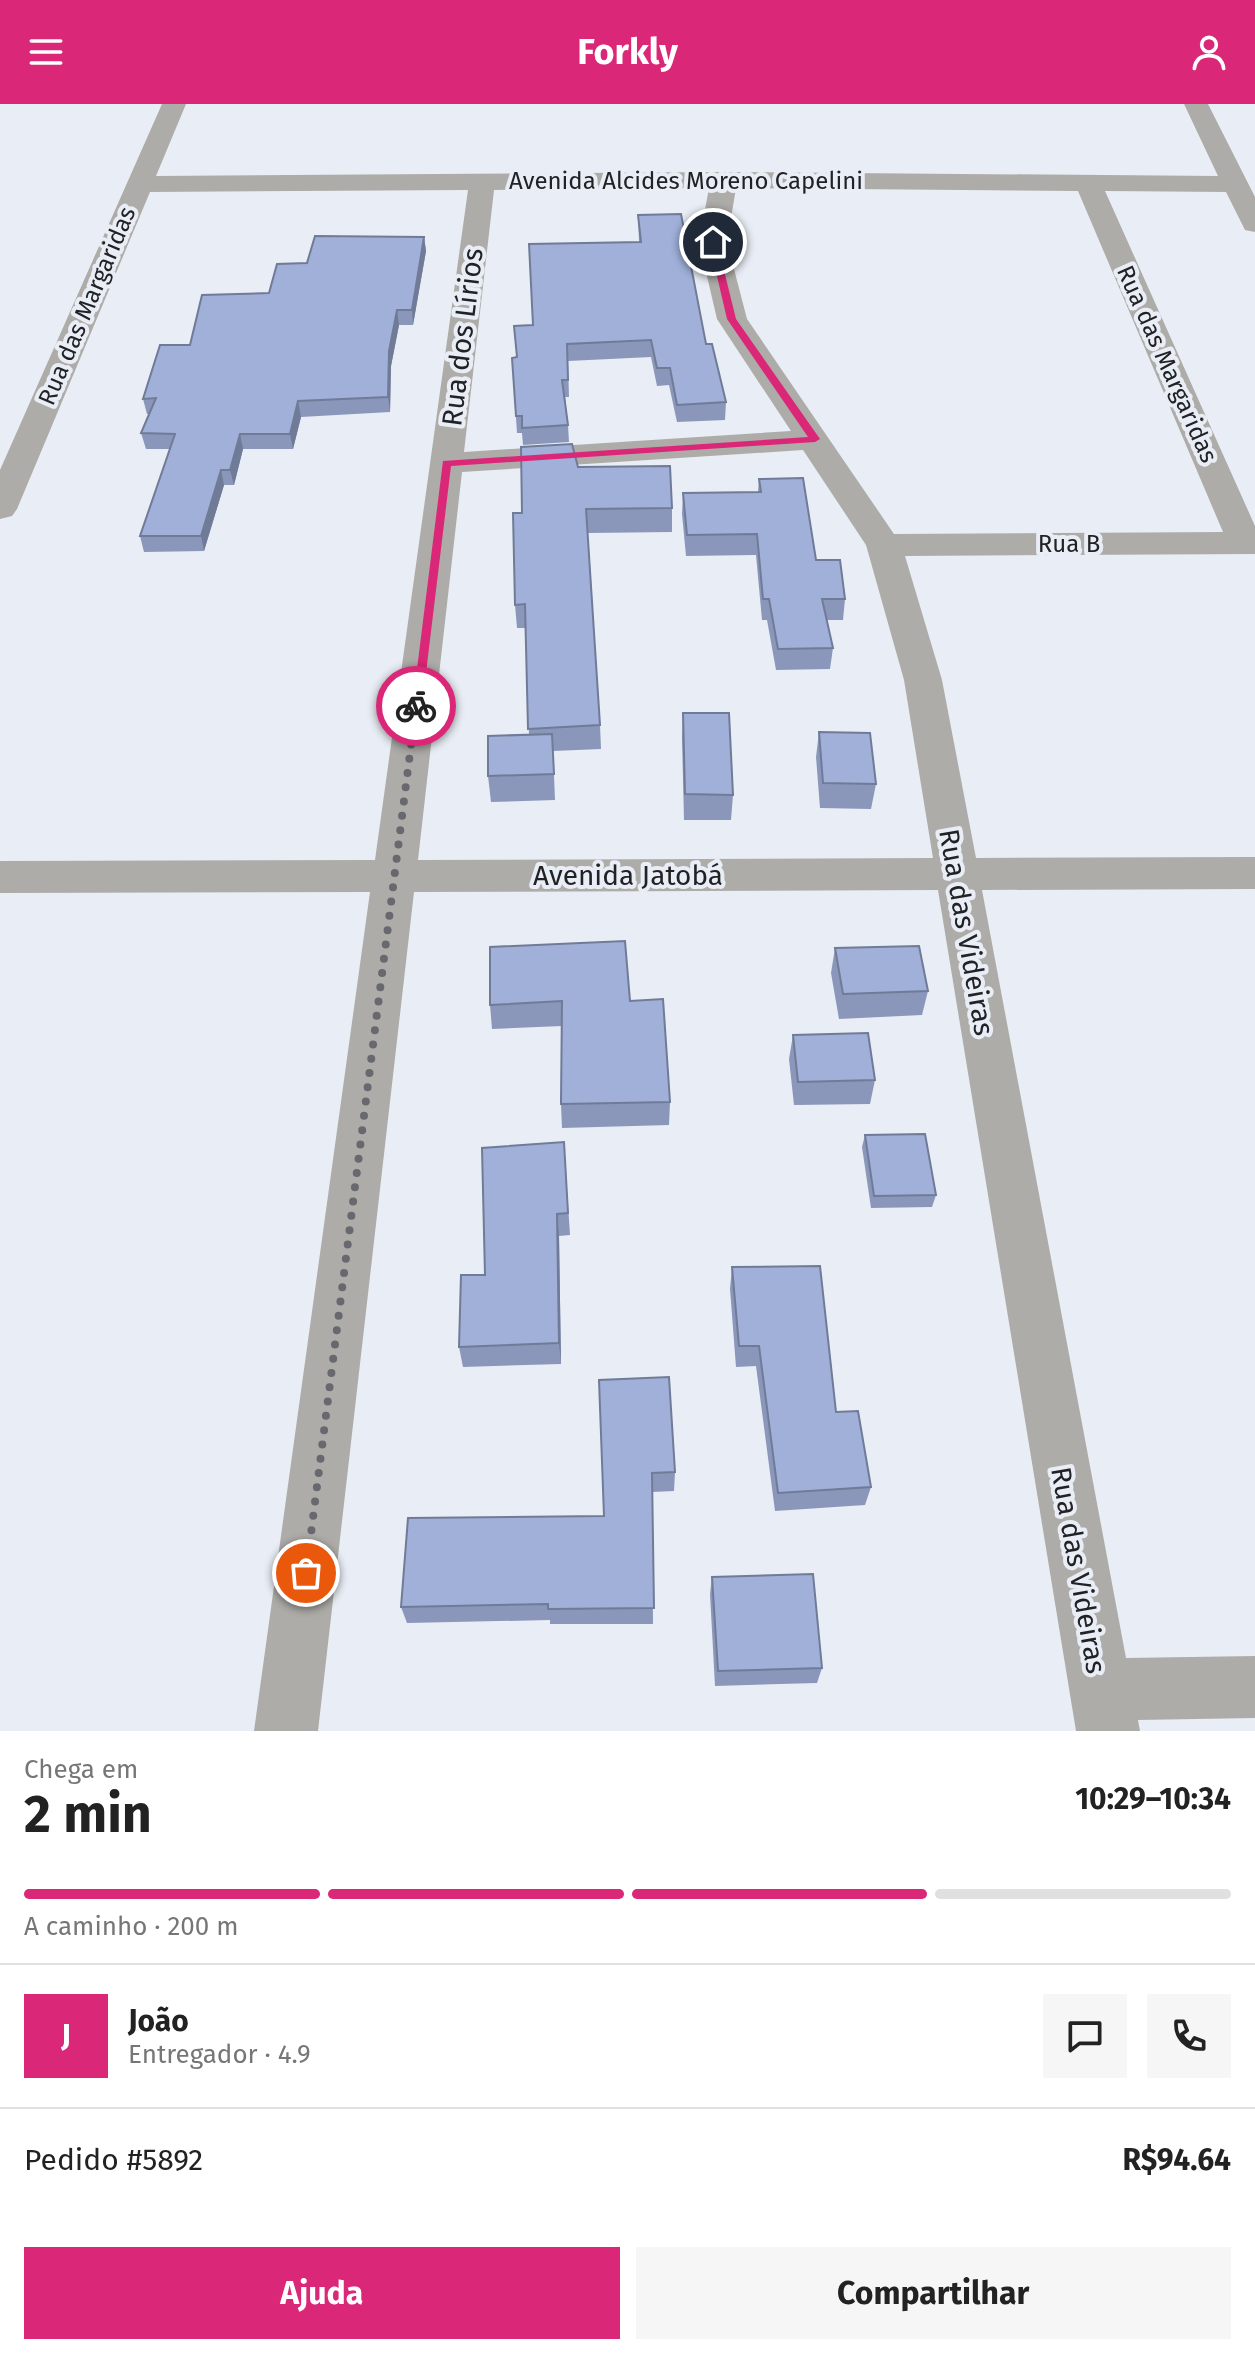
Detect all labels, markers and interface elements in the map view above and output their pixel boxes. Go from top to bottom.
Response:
icon: menu [24,30,68,74]
text: Forkly [577,30,678,74]
icon: person [1187,30,1231,74]
street label: Avenida Alcides Moreno Capelini [509,167,863,195]
street label: Rua das Margaridas [33,203,141,409]
pin [679,208,747,276]
icon: home [691,220,735,264]
street label: Rua dos Lírios [435,246,490,428]
street label: Rua das Margaridas [1111,261,1223,467]
street label: Rua B [1038,530,1100,558]
courier [376,666,456,746]
icon: bike [394,684,438,728]
street label: Rua das Videiras [932,826,1001,1038]
street label: Avenida Jatobá [533,859,723,892]
street label: Rua das Videiras [1044,1464,1113,1676]
pin [272,1539,340,1607]
icon: bag [284,1551,328,1595]
text: Chega em [24,1754,138,1785]
text: 10:29–10:34 [1075,1781,1231,1817]
text: 2 min [24,1783,152,1846]
text: A caminho · 200 m [24,1911,238,1942]
button: chat [1043,1994,1127,2078]
button: phone [1147,1994,1231,2078]
text: João [128,2003,189,2039]
text: J [61,2018,71,2054]
text: Entregador · 4.9 [128,2039,311,2070]
text: Pedido #5892 [24,2142,203,2178]
text: R$94.64 [1123,2142,1231,2178]
button: Ajuda [24,2247,620,2339]
button: Compartilhar [636,2247,1231,2339]

